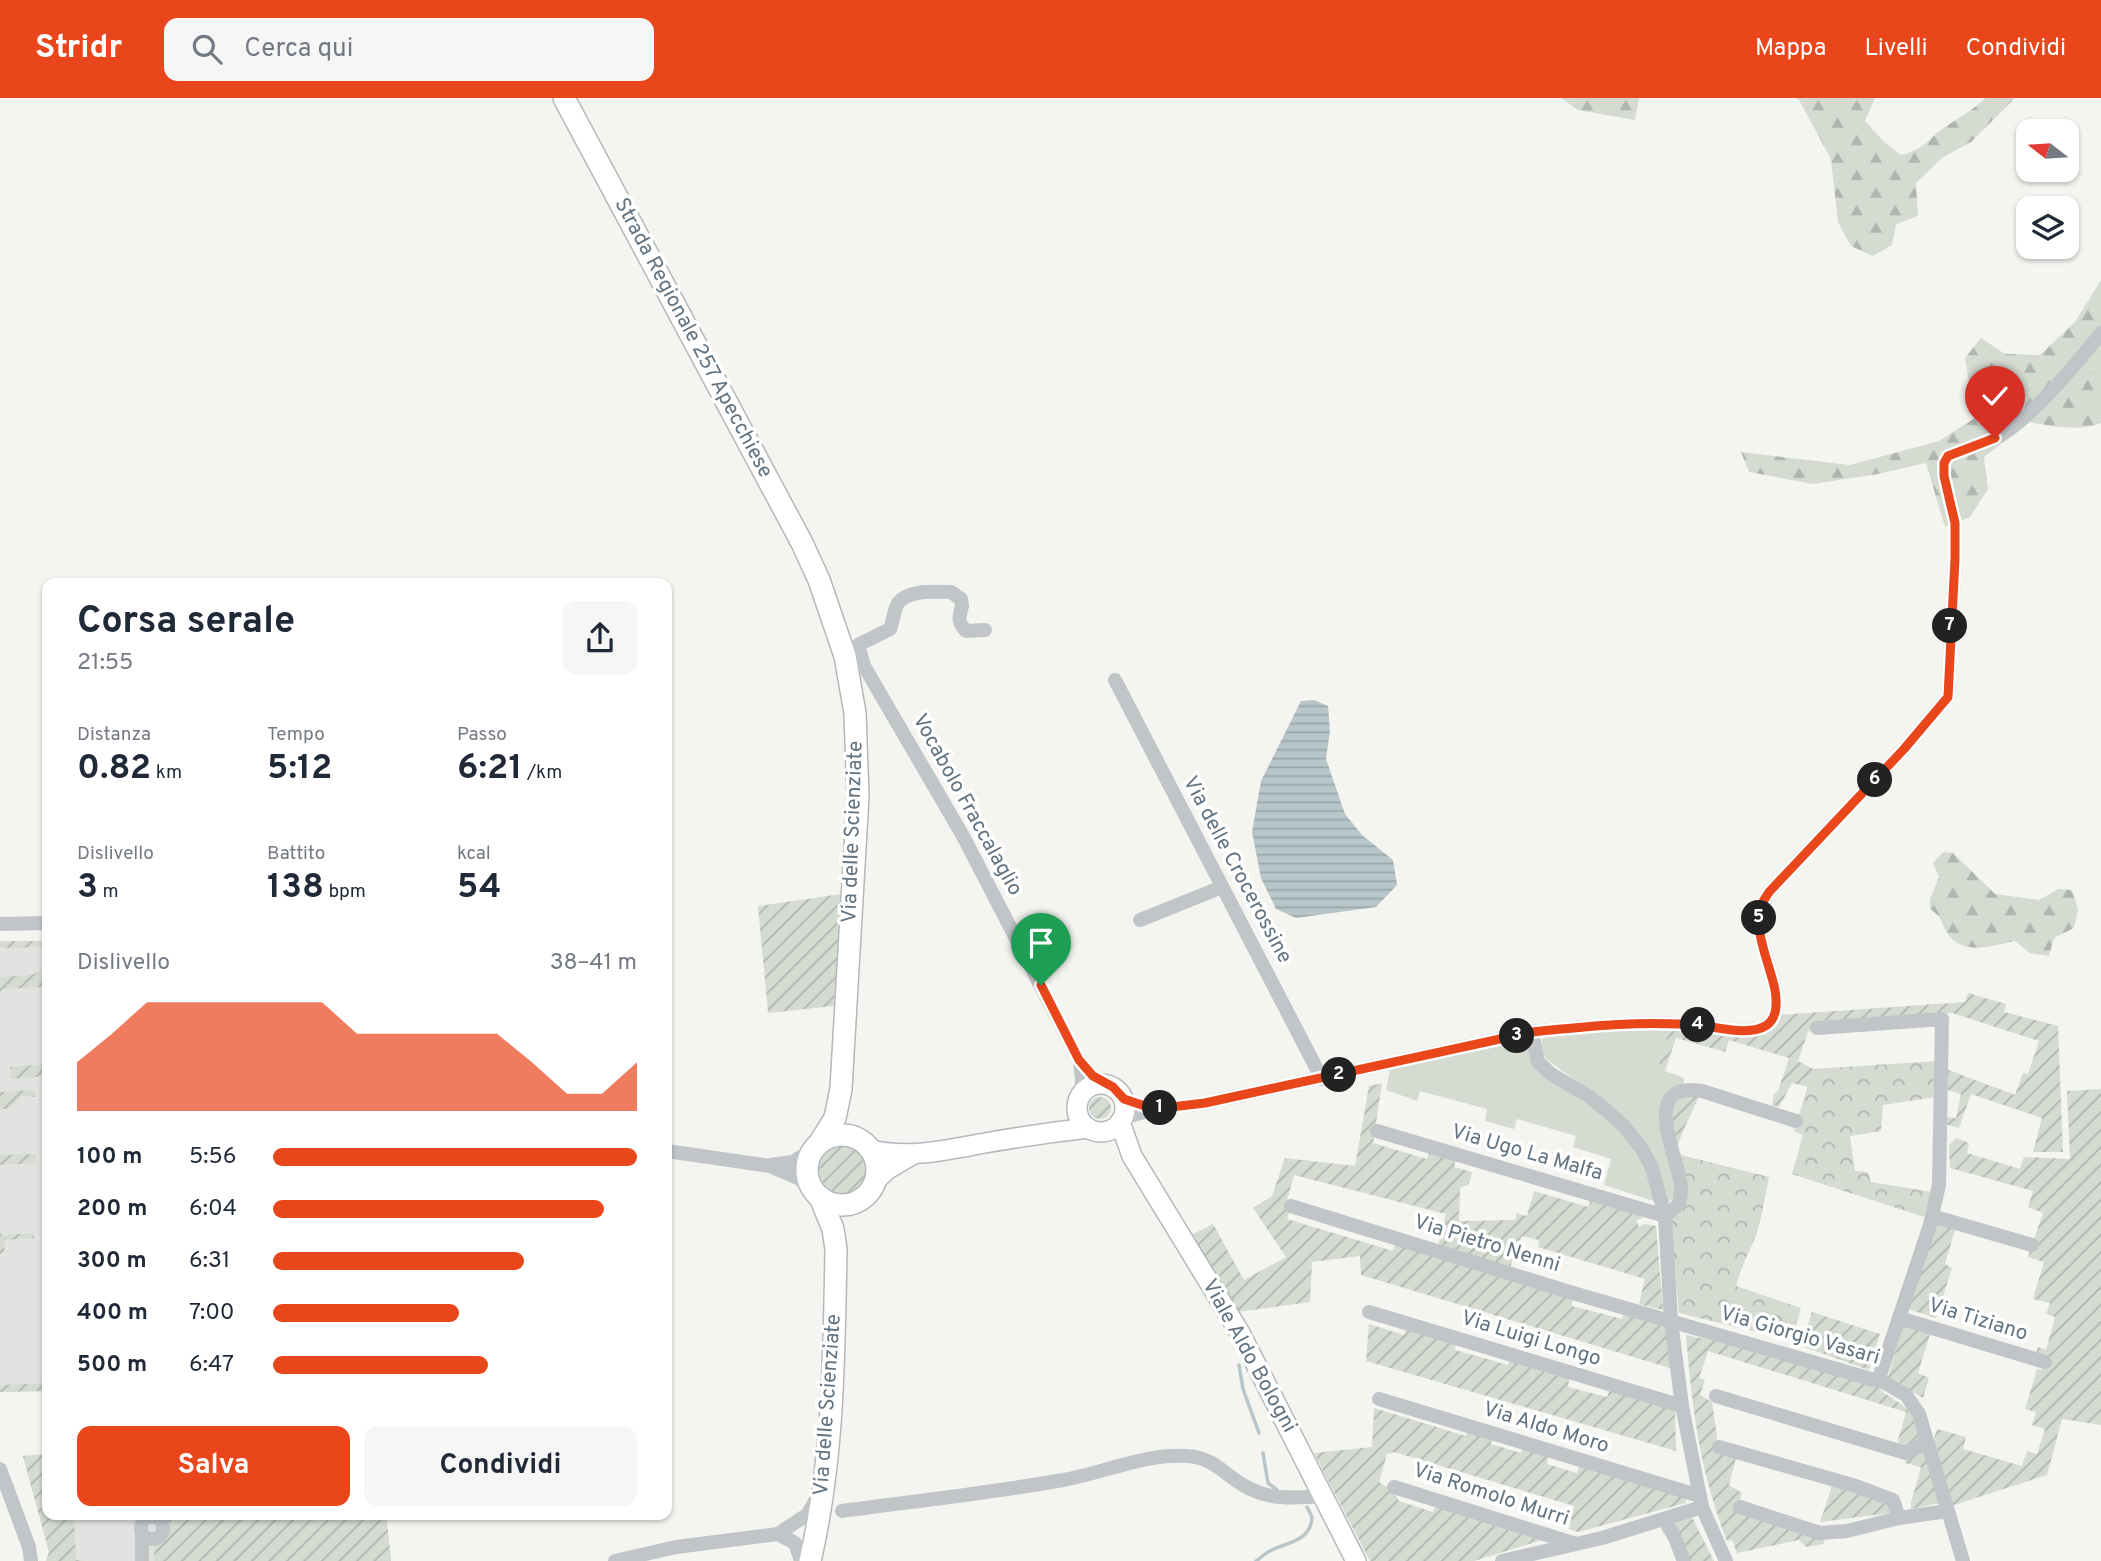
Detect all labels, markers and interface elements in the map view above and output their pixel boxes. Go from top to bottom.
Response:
search box [164,18,654,81]
text: Stridr [35,28,122,70]
icon: search [188,30,226,68]
text: Cerca qui [244,33,353,66]
text: Mappa [1755,34,1826,64]
text: Livelli [1864,34,1928,64]
text: Condividi [1966,34,2066,64]
north arrow [2016,119,2079,182]
map controls [2016,119,2079,259]
street label: Strada Regionale 257 Apecchiese [608,193,778,483]
button: layers [2016,196,2079,259]
pin [1965,366,2025,438]
icon: check [1976,377,2014,415]
text: Corsa serale [77,598,295,647]
button: share [563,601,637,675]
pin: 7 [1932,608,1968,644]
text: 7 [1944,613,1955,637]
text: 21:55 [77,649,133,678]
street label: Vocabolo Fraccalaglio [906,709,1028,901]
text: Distanza [77,723,151,747]
text: Tempo [267,723,325,747]
text: Passo [457,723,507,747]
street label: Via delle Scienziate [836,740,870,924]
text: 0.82 [77,747,151,791]
text: 5:12 [267,747,332,791]
text: 6:21 [457,747,522,791]
text: km [151,761,182,785]
text: /km [522,761,562,785]
pin: 6 [1857,762,1892,798]
text: 6 [1869,767,1880,791]
street label: Via delle Crocerossine [1176,772,1298,968]
text: Dislivello [77,842,154,866]
text: Battito [267,842,325,866]
text: kcal [457,842,491,866]
text: 3 [77,866,98,910]
text: 138 [267,866,324,910]
text: 54 [457,866,502,910]
text: m [98,880,119,904]
text: bpm [324,880,366,904]
pin: 5 [1742,900,1776,936]
text: 5 [1753,905,1764,929]
pin [1011,913,1071,985]
icon: arrive [1022,924,1060,962]
text: Dislivello [77,949,170,978]
text: 38–41 m [550,949,637,978]
pin: 4 [1680,1007,1716,1042]
text: 4 [1691,1012,1704,1036]
pin: 3 [1500,1018,1534,1054]
text: 3 [1511,1023,1522,1047]
pin: 2 [1322,1058,1356,1093]
text: 2 [1333,1062,1344,1086]
pin: 1 [1142,1090,1178,1126]
text: 1 [1156,1095,1163,1119]
street label: Via Ugo La Malfa [1448,1118,1606,1188]
text: 100 m [77,1143,142,1172]
text: 5:56 [189,1143,236,1172]
text: 200 m [77,1195,147,1224]
text: 6:04 [189,1195,237,1224]
street label: Via Pietro Nenni [1411,1209,1563,1279]
text: 300 m [77,1247,147,1276]
text: 6:31 [189,1247,230,1276]
street label: Viale Aldo Bologni [1196,1274,1302,1438]
street label: Via Tiziano [1925,1292,2031,1348]
text: 400 m [77,1299,148,1328]
text: 7:00 [189,1299,235,1328]
street label: Via Giorgio Vasari [1717,1300,1883,1372]
street label: Via Luigi Longo [1458,1305,1604,1373]
street label: Via delle Scienziate [808,1313,848,1497]
text: 500 m [77,1351,147,1380]
text: 6:47 [189,1351,234,1380]
street label: Via Aldo Moro [1480,1396,1612,1460]
button: Salva [77,1426,350,1506]
button: Condividi [364,1426,637,1506]
street label: Via Romolo Murri [1410,1457,1572,1533]

